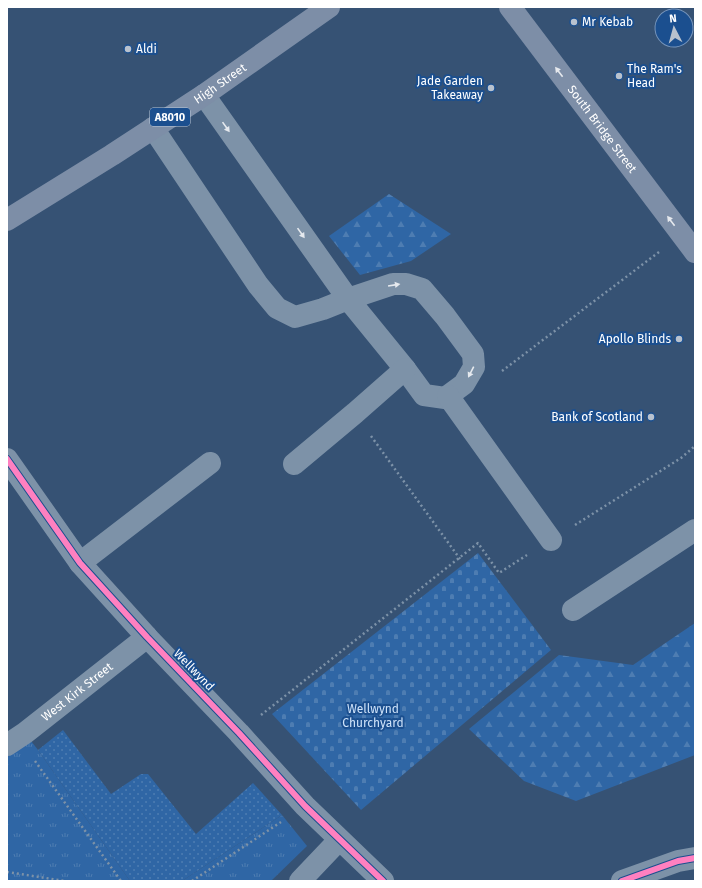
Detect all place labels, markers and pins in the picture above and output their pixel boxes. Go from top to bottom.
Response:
place label: Mr Kebab [582,15,633,29]
marker: Mr Kebab [569,17,579,27]
place label: Aldi [136,42,157,56]
marker: Aldi [123,44,133,54]
place label: The Ram's Head [627,62,682,90]
marker: The Ram's Head [614,71,624,81]
place label: Jade Garden Takeaway [417,74,483,102]
marker: Jade Garden Takeaway [486,83,496,93]
place label: Apollo Blinds [599,332,671,346]
marker: Apollo Blinds [674,334,684,344]
place label: Bank of Scotland [551,410,643,424]
marker: Bank of Scotland [646,412,656,422]

